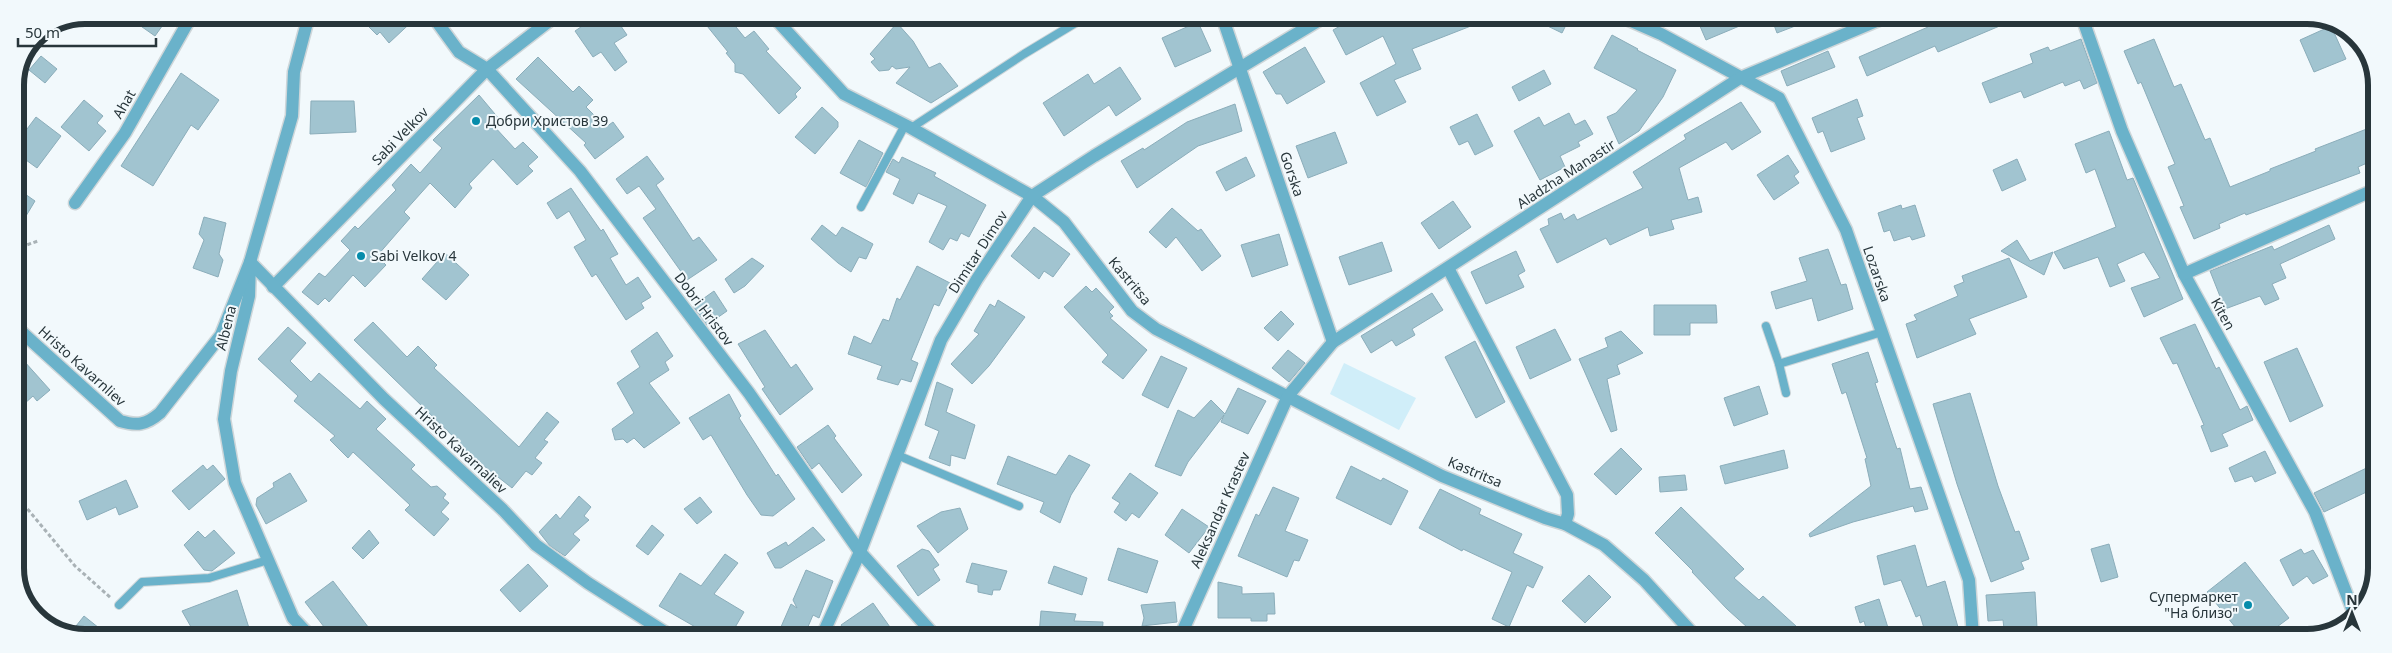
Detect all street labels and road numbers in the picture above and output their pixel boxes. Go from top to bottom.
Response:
street label: Ahat [108,86,139,122]
street label: Sabi Velkov [367,102,433,169]
street label: Aladzha Manastir [1513,134,1619,213]
street label: Gorska [1276,149,1309,199]
street label: Dimitar Dimov [944,206,1012,297]
street label: Lozarska [1859,243,1896,304]
street label: Kastritsa [1105,253,1156,309]
street label: Dobri Hristov [671,268,739,350]
street label: Kiten [2207,294,2240,333]
street label: Albena [211,303,240,352]
street label: Hristo Kavarnliev [35,321,131,411]
street label: Hristo Kavarnaliev [411,402,512,498]
street label: Aleksandar Krastev [1185,448,1254,571]
street label: Kastritsa [1445,452,1505,491]

